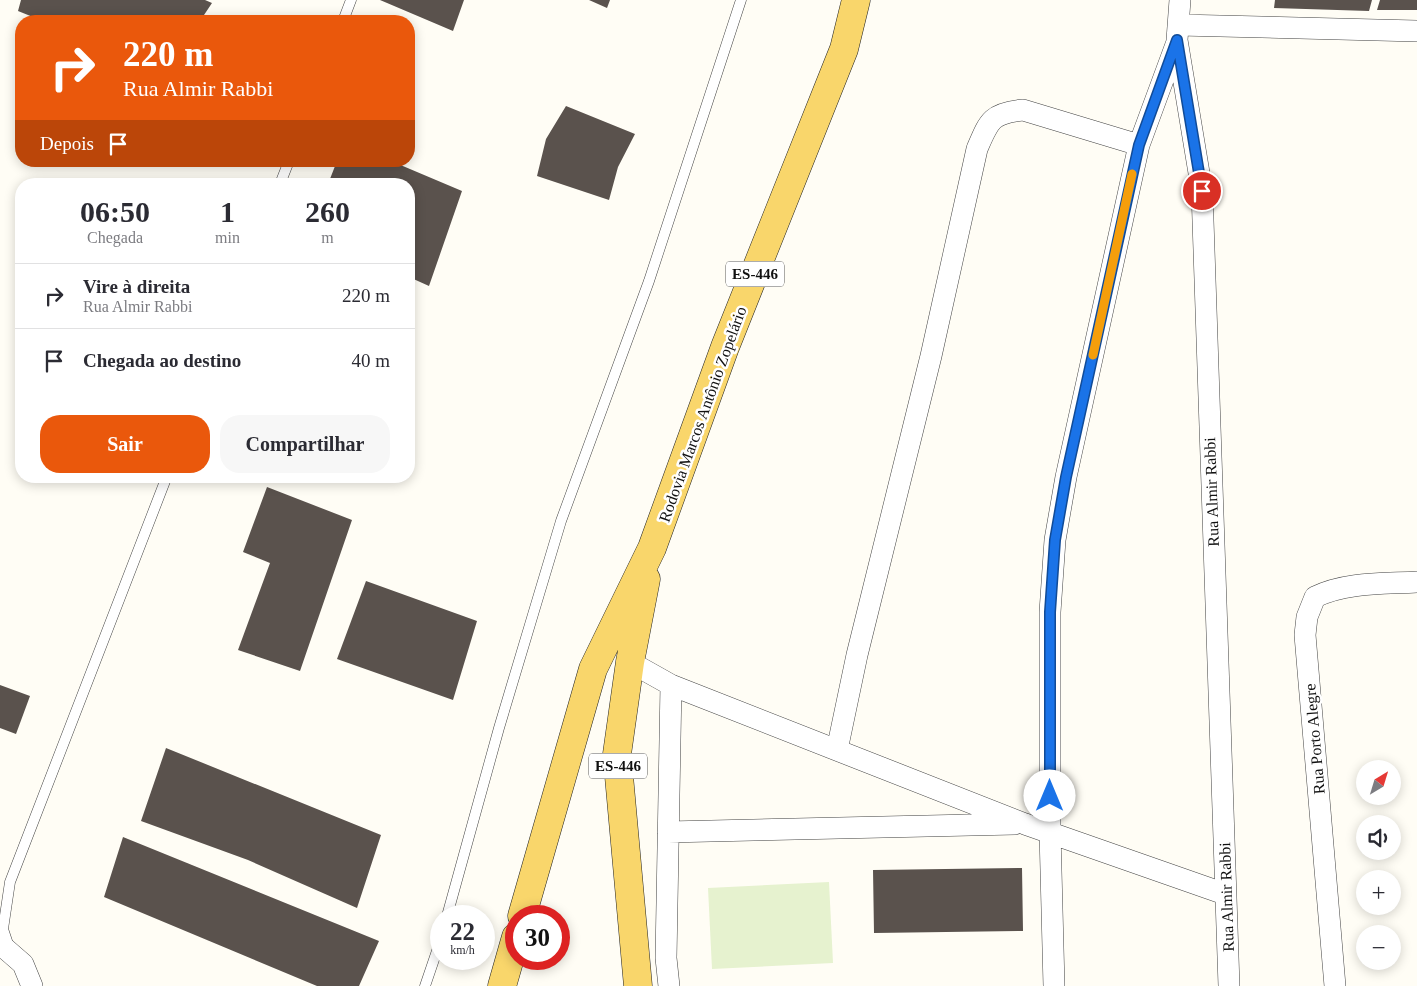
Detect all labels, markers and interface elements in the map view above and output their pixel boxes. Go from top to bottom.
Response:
icon: right [40,35,105,100]
text: 220 m [123,35,213,74]
text: Rua Almir Rabbi [123,76,273,101]
icon: arrive [104,130,132,158]
text: Depois [40,133,94,154]
pin [1181,170,1223,212]
icon: arrive [1188,177,1216,205]
text: 06:50 [80,195,150,228]
text: 1 [220,195,235,228]
text: 260 [305,195,350,228]
text: Chegada [87,229,143,246]
text: min [215,229,240,246]
text: m [321,229,334,246]
road number: ES-446 [726,262,784,286]
text: Vire à direita [83,276,190,297]
icon: right [40,282,68,310]
text: 220 m [342,285,390,306]
text: Rua Almir Rabbi [83,298,192,315]
street label: Rodovia Marcos Antônio Zopelário [655,304,750,525]
icon: arrive [40,347,68,375]
text: Chegada ao destino [83,350,241,371]
text: 40 m [351,350,390,371]
button: Sair [40,415,210,473]
button: Compartilhar [220,415,390,473]
street label: Rua Almir Rabbi [1201,437,1222,547]
street label: Rua Porto Alegre [1301,683,1329,795]
road number: ES-446 [589,754,647,778]
north arrow [1356,760,1401,805]
map controls [1356,760,1401,970]
position arrow [1023,769,1075,821]
button: sound [1356,815,1401,860]
street label: Rua Almir Rabbi [1216,842,1237,952]
button: + [1356,870,1401,915]
speed limit sign: 30 [505,905,570,970]
text: 22 [450,918,475,945]
button: − [1356,925,1401,970]
text: km/h [450,943,475,957]

